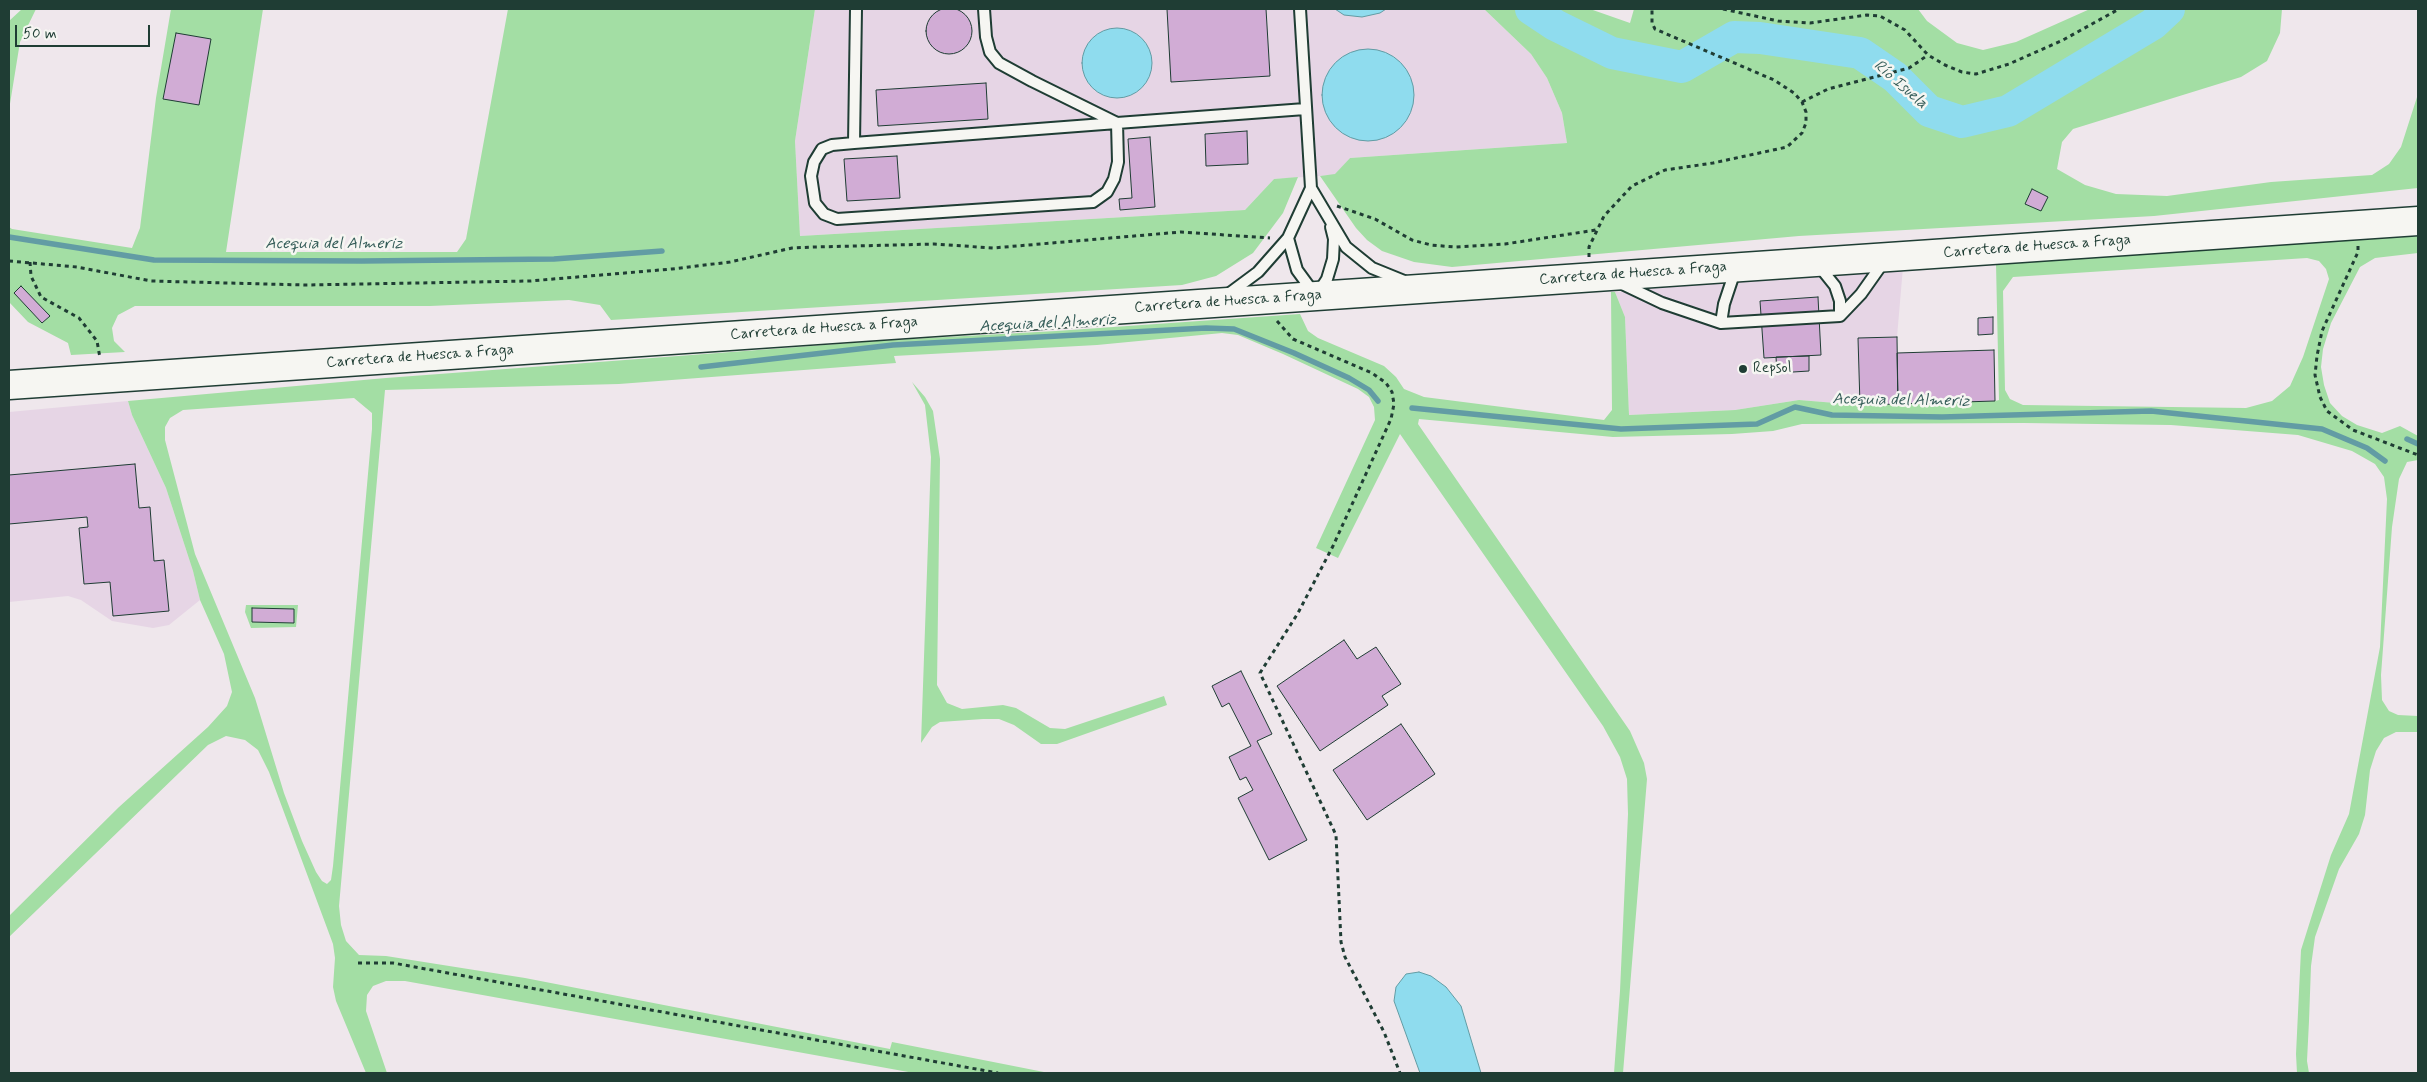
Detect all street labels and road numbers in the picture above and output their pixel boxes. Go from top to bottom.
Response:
street label: Carretera de Huesca a Fraga [1943,231,2131,263]
street label: Carretera de Huesca a Fraga [1539,258,1727,290]
street label: Carretera de Huesca a Fraga [1134,286,1322,318]
street label: Carretera de Huesca a Fraga [730,313,918,345]
street label: Carretera de Huesca a Fraga [326,341,514,373]

